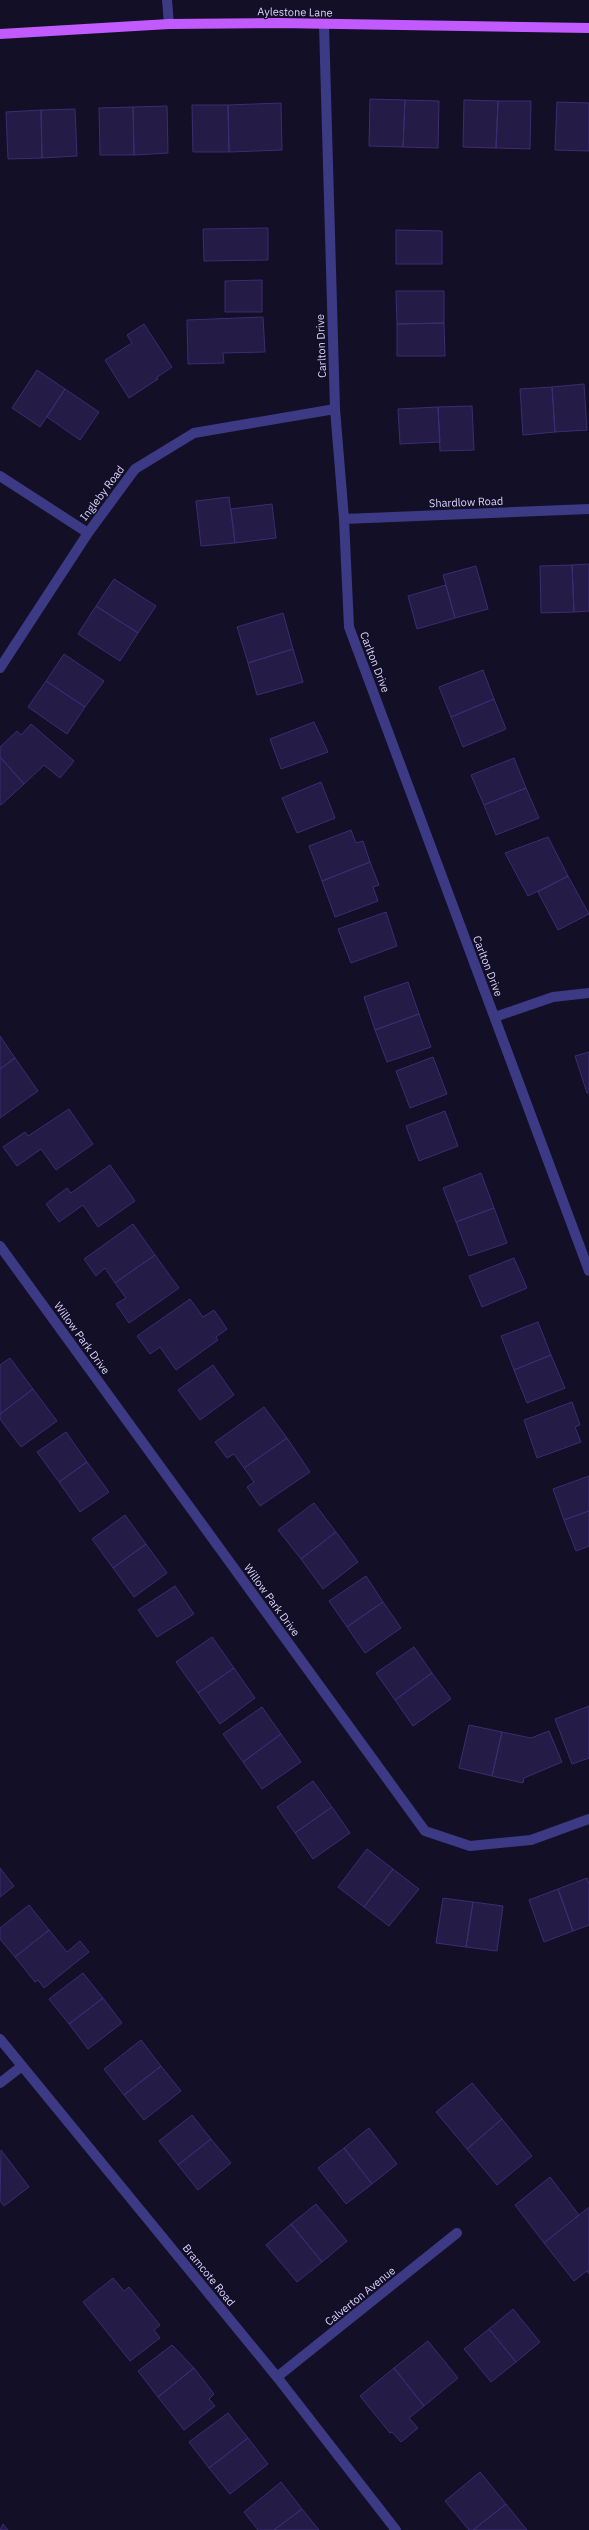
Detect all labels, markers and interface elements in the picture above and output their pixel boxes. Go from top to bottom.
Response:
street label: Aylestone Lane [257,4,333,20]
street label: Carlton Drive [313,314,329,378]
street label: Ingleby Road [77,463,127,523]
street label: Shardlow Road [429,494,503,510]
street label: Carlton Drive [357,630,393,694]
street label: Carlton Drive [470,934,506,998]
street label: Willow Park Drive [51,1299,113,1377]
street label: Willow Park Drive [241,1561,303,1639]
street label: Bramcote Road [180,2241,238,2309]
street label: Calverton Avenue [322,2263,398,2329]

